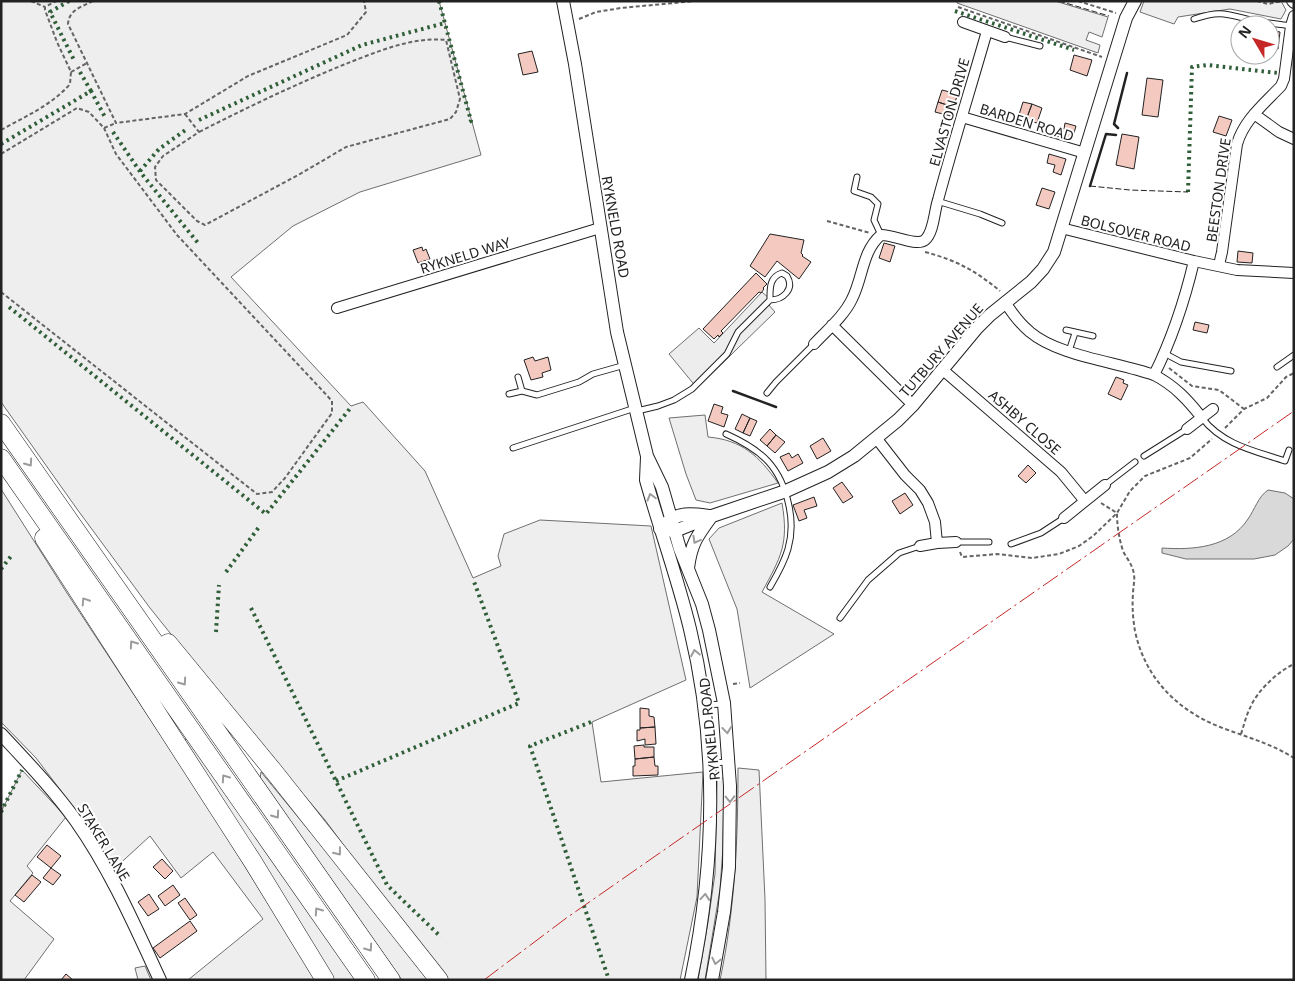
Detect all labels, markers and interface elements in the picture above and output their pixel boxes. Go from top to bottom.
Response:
north arrow [1230,15,1280,65]
text: N [1233,21,1255,42]
street label: ELVASTON DRIVE [924,56,974,168]
street label: BARDEN ROAD [978,99,1076,145]
street label: BEESTON DRIVE [1201,137,1235,243]
street label: RYKNELD ROAD [598,174,634,280]
street label: BOLSOVER ROAD [1079,210,1193,256]
street label: RYKNELD WAY [418,232,513,278]
street label: TUTBURY AVENUE [895,299,987,401]
street label: ASHBY CLOSE [985,385,1065,459]
one-way arrow [23,457,32,467]
one-way arrow [646,493,656,501]
one-way arrow [692,535,702,544]
one-way arrow [82,597,91,606]
one-way arrow [130,641,139,650]
one-way arrow [690,649,701,658]
one-way arrow [177,676,186,686]
street label: RYKNELD ROAD [694,677,724,781]
one-way arrow [721,726,732,734]
one-way arrow [222,774,231,784]
one-way arrow [725,796,735,804]
street label: STAKER LANE [73,800,135,884]
one-way arrow [270,809,279,819]
one-way arrow [332,846,340,855]
one-way arrow [699,893,710,901]
one-way arrow [315,907,324,917]
one-way arrow [363,943,372,952]
one-way arrow [711,957,722,965]

